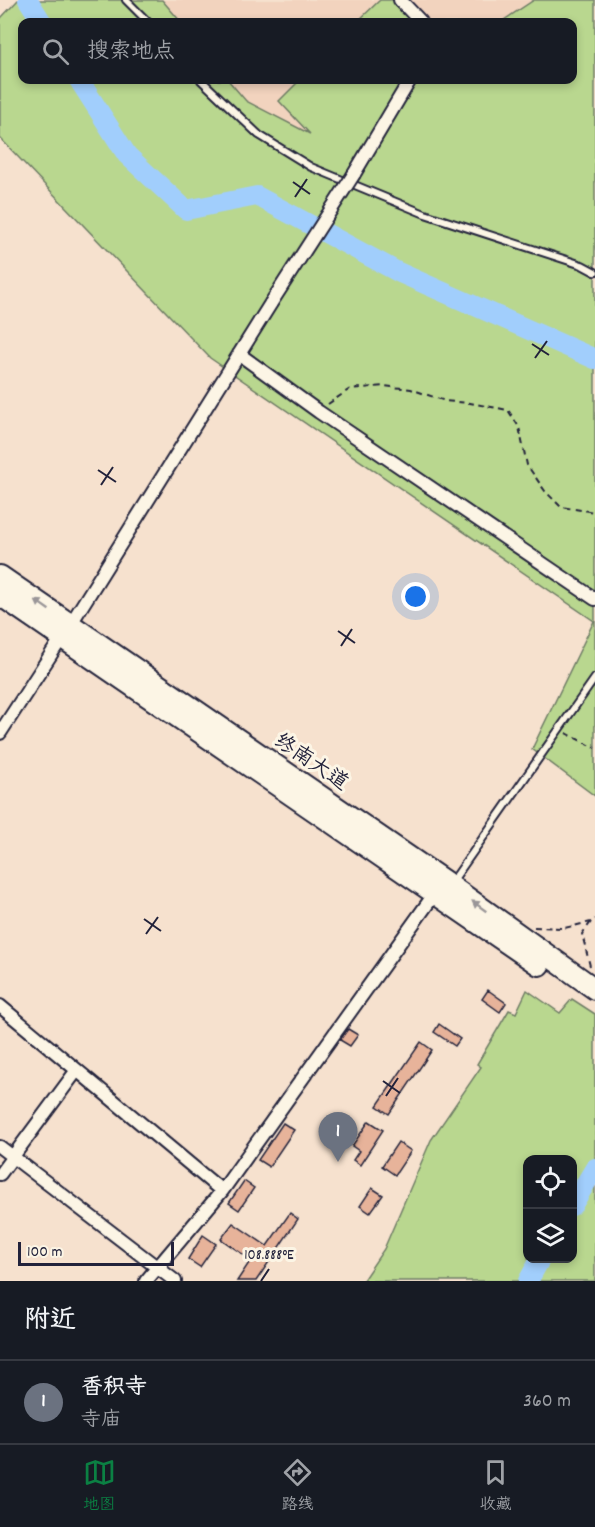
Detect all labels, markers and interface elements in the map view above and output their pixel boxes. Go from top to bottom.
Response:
search box [18,18,577,84]
icon: search [39,35,72,68]
text: 搜索地点 [87,37,175,68]
your location [401,582,430,611]
one-way arrow [34,599,50,611]
street label: 终南大道 [267,728,354,799]
one-way arrow [471,900,487,912]
pin: 1 [318,1112,358,1162]
map controls [523,1155,577,1263]
button: locate [523,1155,577,1209]
button: layers [523,1209,577,1263]
scale bar [18,1239,174,1266]
text: 100 m [27,1241,63,1264]
text: 108.888°E [244,1245,294,1267]
text: 附近 [24,1303,76,1340]
text: 香积寺 [81,1373,147,1404]
text: 1 [41,1388,46,1416]
text: 360 m [523,1388,571,1416]
text: 寺庙 [81,1407,121,1435]
tab: 地图 [83,1456,116,1517]
tab: 路线 [281,1456,314,1517]
tab: 收藏 [479,1456,512,1517]

